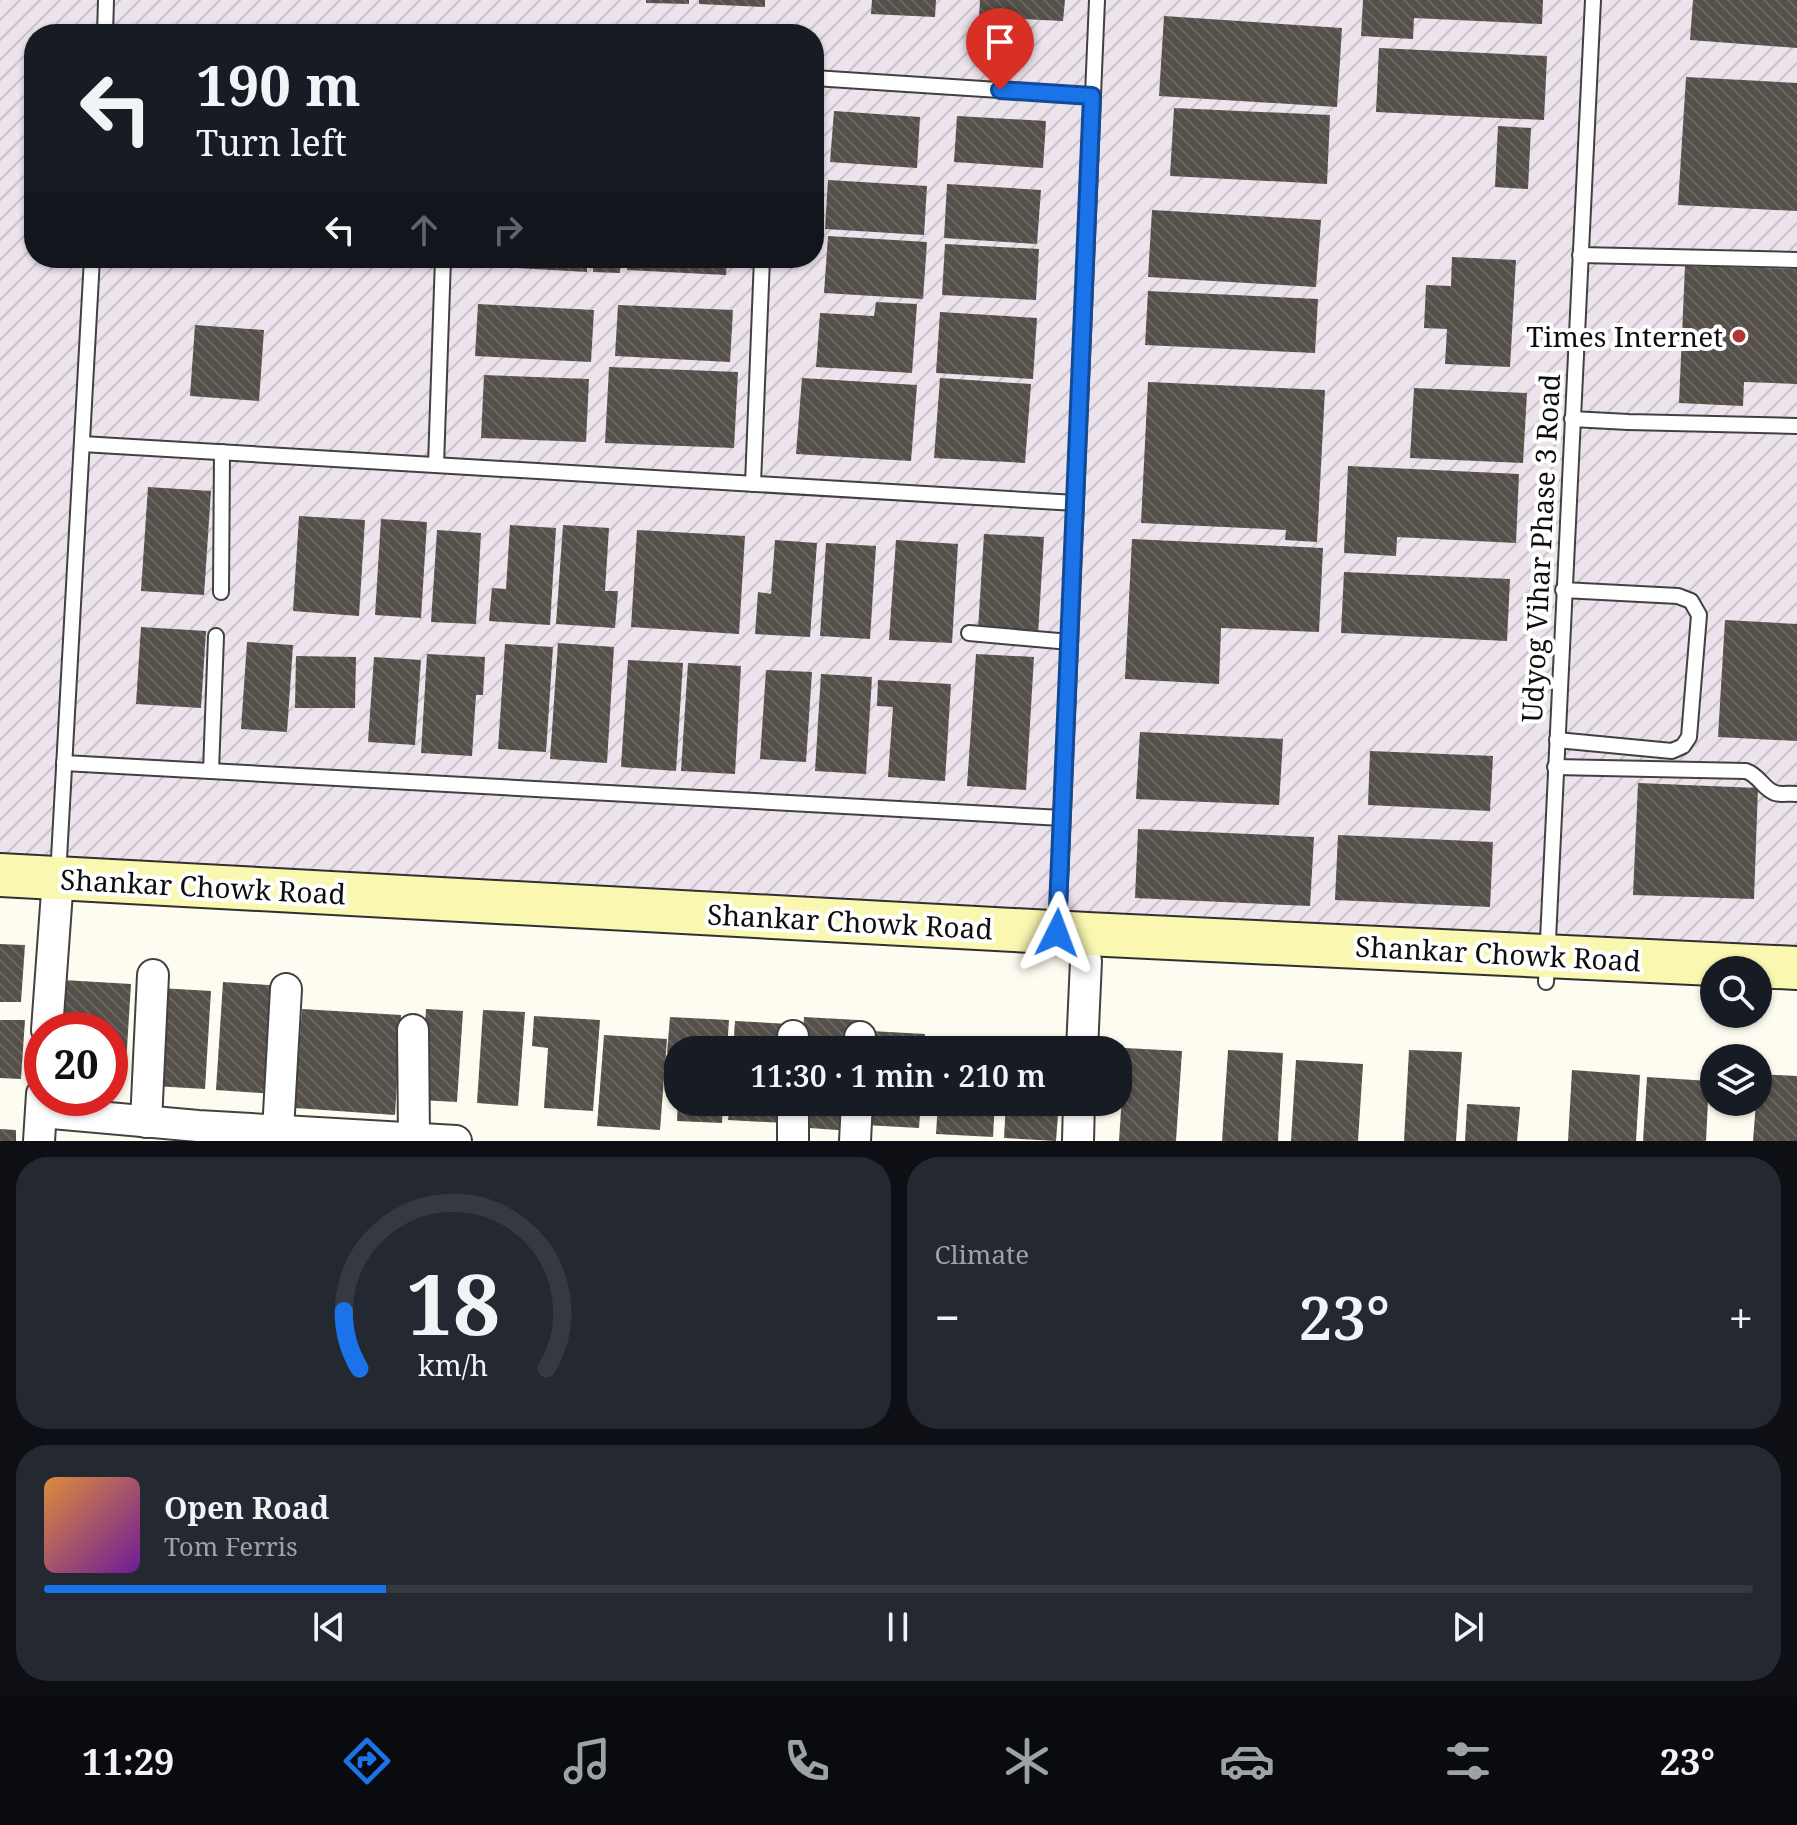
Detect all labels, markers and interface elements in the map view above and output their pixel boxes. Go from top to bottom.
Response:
pin [966,8,1034,90]
icon: arrive [978,20,1022,64]
text: 190 m [196,46,361,122]
icon: left [64,56,168,160]
text: Turn left [196,118,347,167]
icon: left [318,208,362,252]
icon: ahead [402,208,446,252]
icon: right [486,208,530,252]
place label: Times Internet [1526,317,1723,355]
marker: Times Internet [1730,327,1748,345]
street label: Udyog Vihar Phase 3 Road [1512,373,1568,723]
street label: Shankar Chowk Road [59,860,347,912]
position arrow [1015,891,1099,975]
street label: Shankar Chowk Road [706,895,994,947]
street label: Shankar Chowk Road [1354,927,1642,979]
map controls [1700,956,1772,1116]
button: search [1700,956,1772,1028]
speed limit sign: 20 [24,1012,128,1116]
button: layers [1700,1044,1772,1116]
text: 11:30 · 1 min · 210 m [750,1055,1046,1096]
text: Climate [935,1236,1029,1272]
text: 18 [406,1246,500,1359]
text: 23° [1298,1276,1390,1358]
text: − [935,1287,960,1347]
text: + [1728,1287,1753,1347]
text: km/h [418,1345,488,1384]
text: Open Road [164,1487,329,1528]
text: Tom Ferris [164,1528,298,1564]
icon: previous [307,1605,351,1649]
icon: pause [876,1605,920,1649]
icon: next [1446,1605,1490,1649]
icon: directions [339,1733,395,1789]
icon: music [559,1733,615,1789]
icon: phone [779,1733,835,1789]
icon: climate [999,1733,1055,1789]
icon: car [1219,1733,1275,1789]
icon: filters [1440,1733,1496,1789]
text: 11:29 [82,1737,174,1786]
text: 23° [1660,1737,1715,1786]

